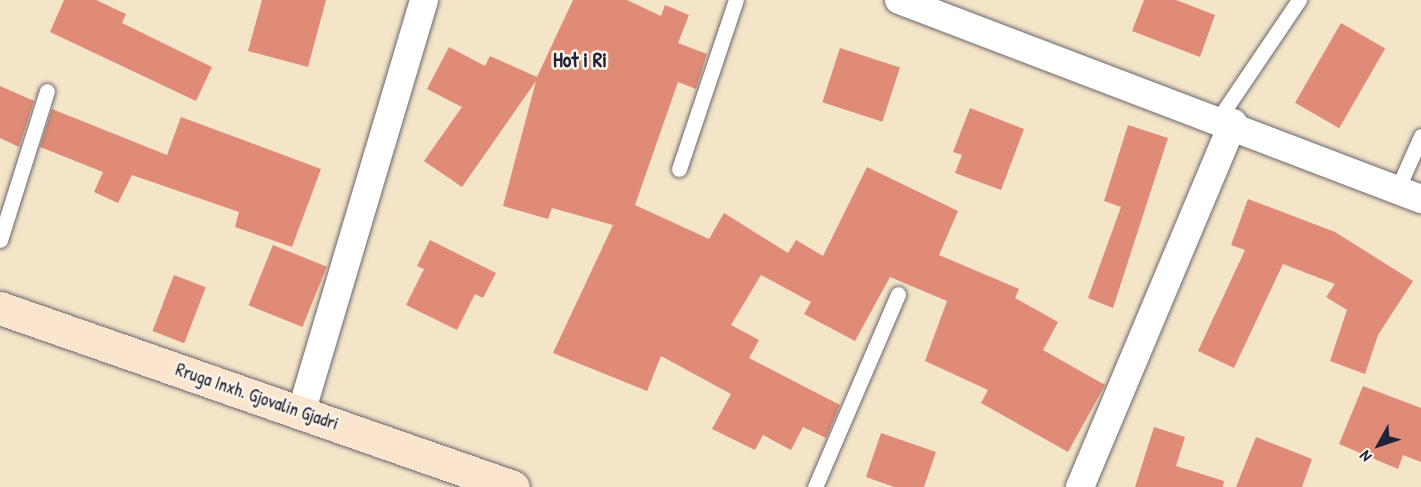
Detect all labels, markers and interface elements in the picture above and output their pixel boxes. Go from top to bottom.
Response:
district label: Hot i Ri [553,47,607,73]
street label: Rruga Inxh. Gjovalin Gjadri [173,359,341,435]
north arrow [1349,415,1409,475]
text: N [1354,446,1376,467]

